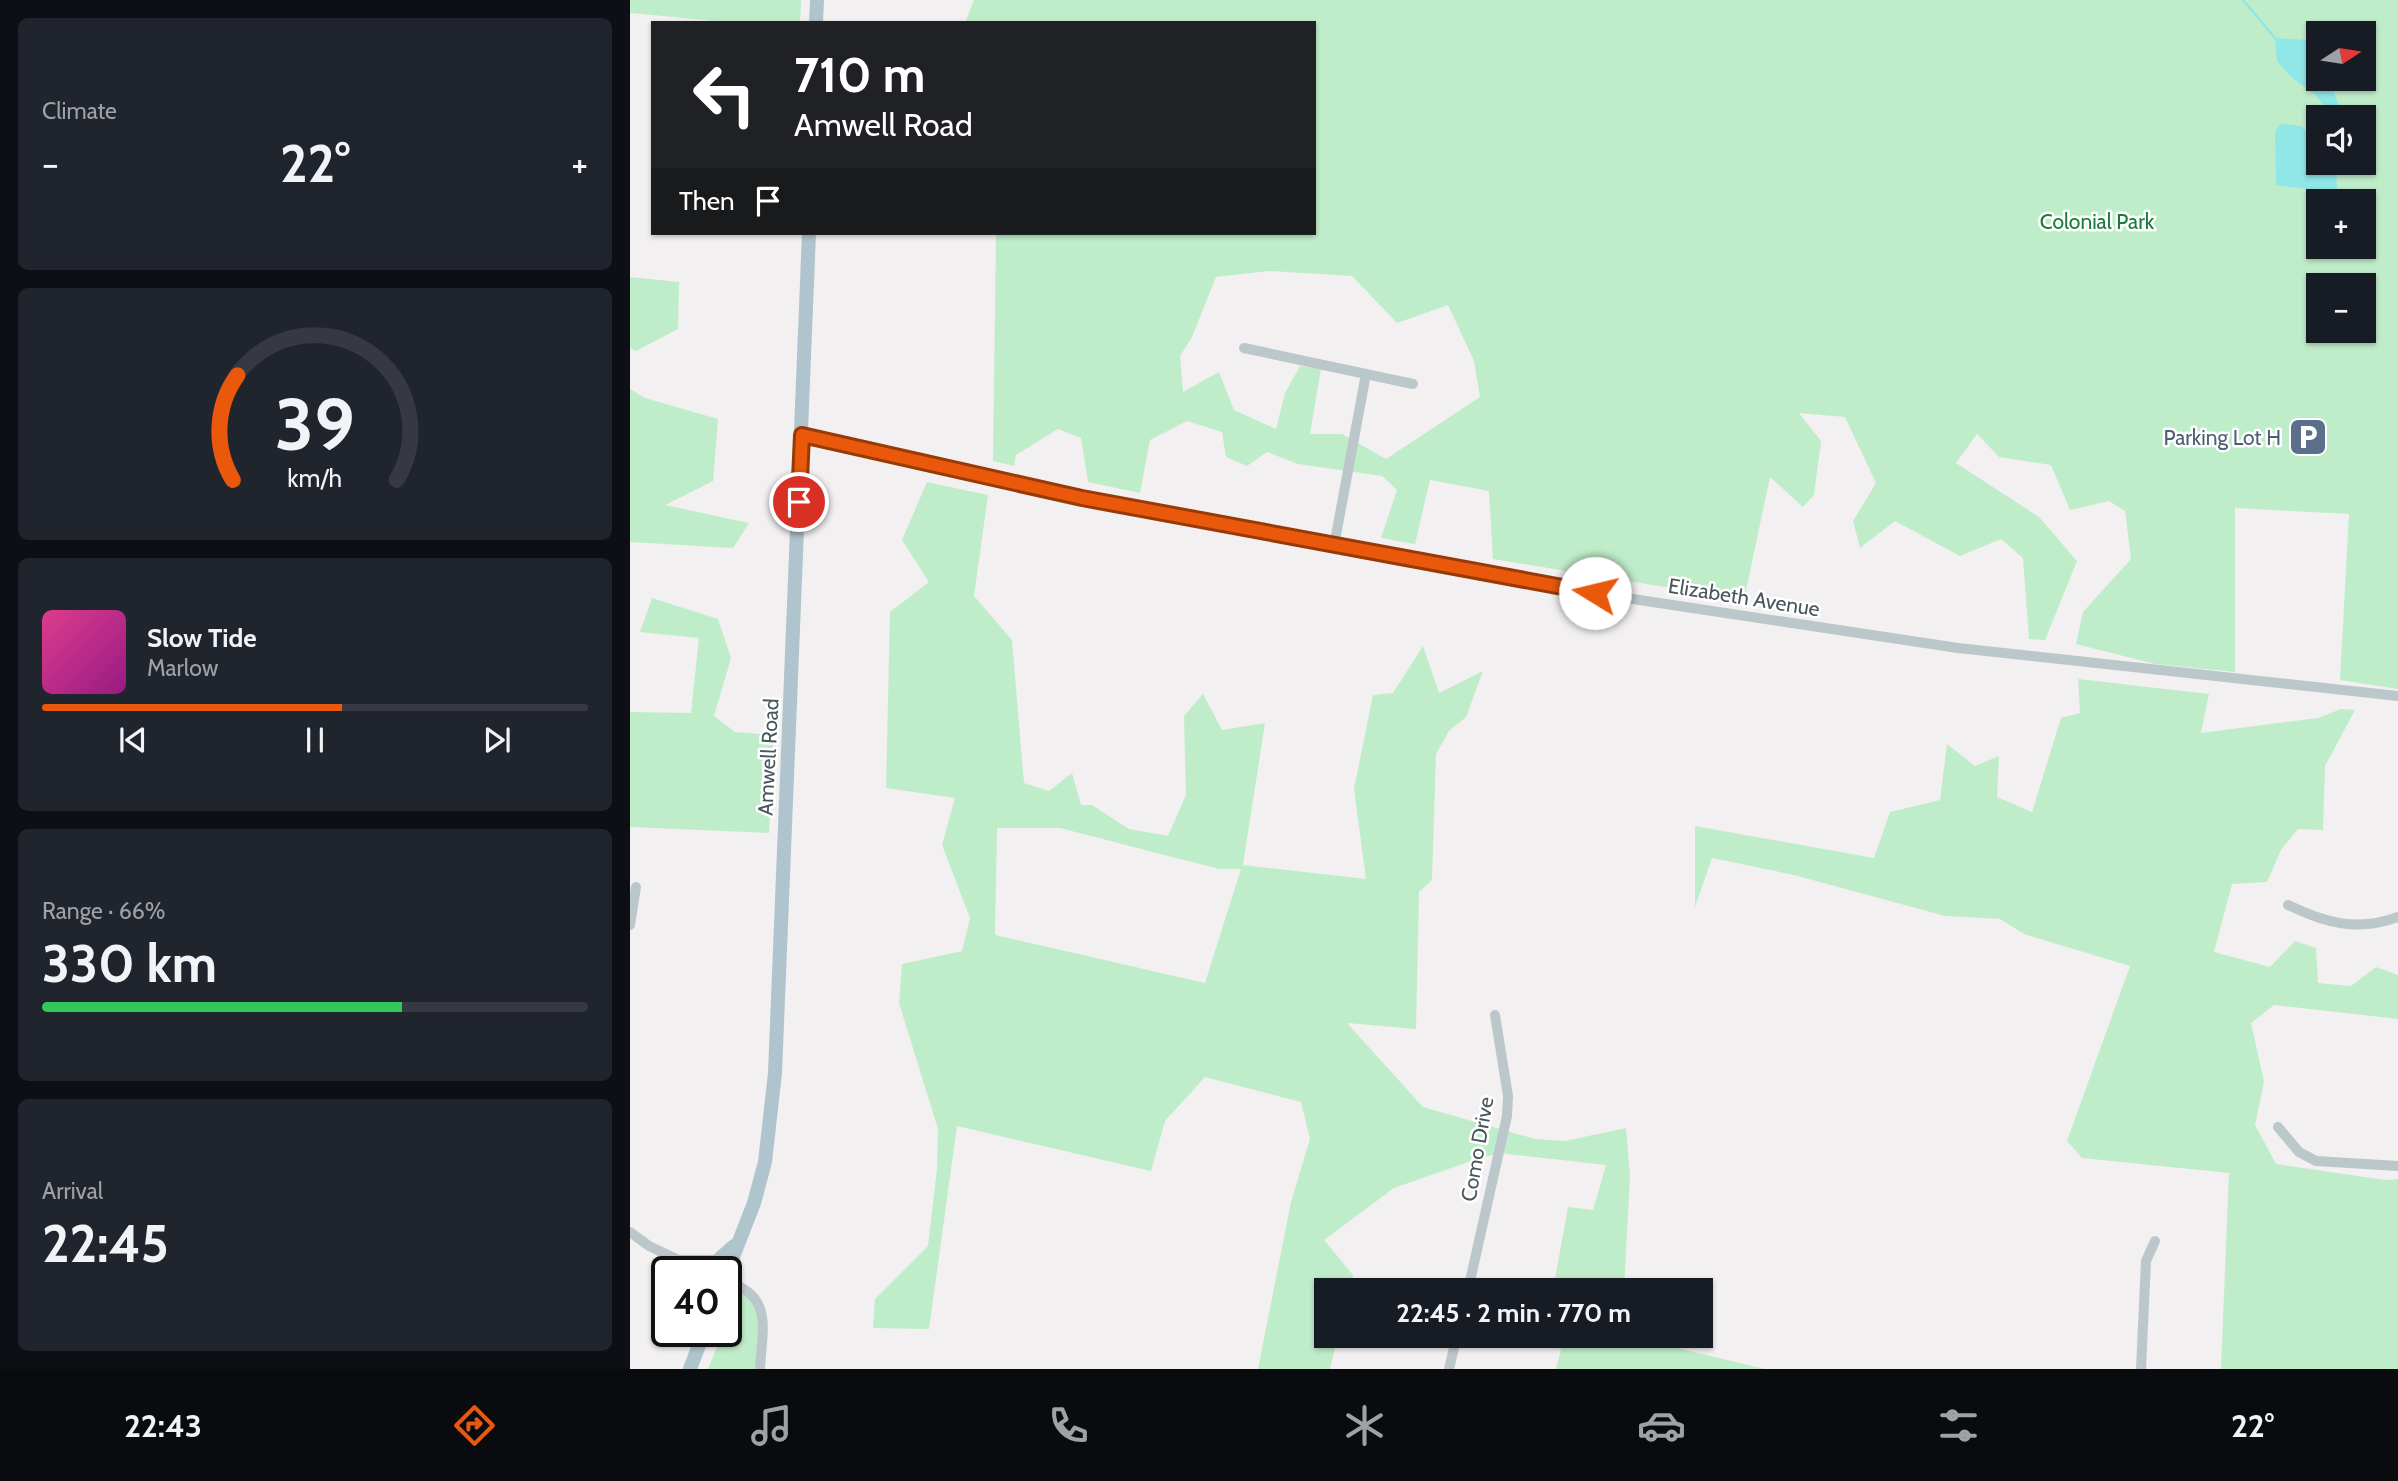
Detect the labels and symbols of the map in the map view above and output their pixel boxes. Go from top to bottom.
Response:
north arrow [2306,21,2376,91]
park label: Colonial Park [2040,209,2155,234]
parking icon: Parking Lot H [2287,416,2329,458]
place label: Parking Lot H [2163,425,2281,450]
pin [769,472,829,532]
position arrow [1558,556,1632,630]
street label: Elizabeth Avenue [1666,573,1822,621]
street label: Amwell Road [752,698,784,816]
street label: Como Drive [1455,1094,1499,1203]
speed limit sign: 40 [651,1256,742,1347]

